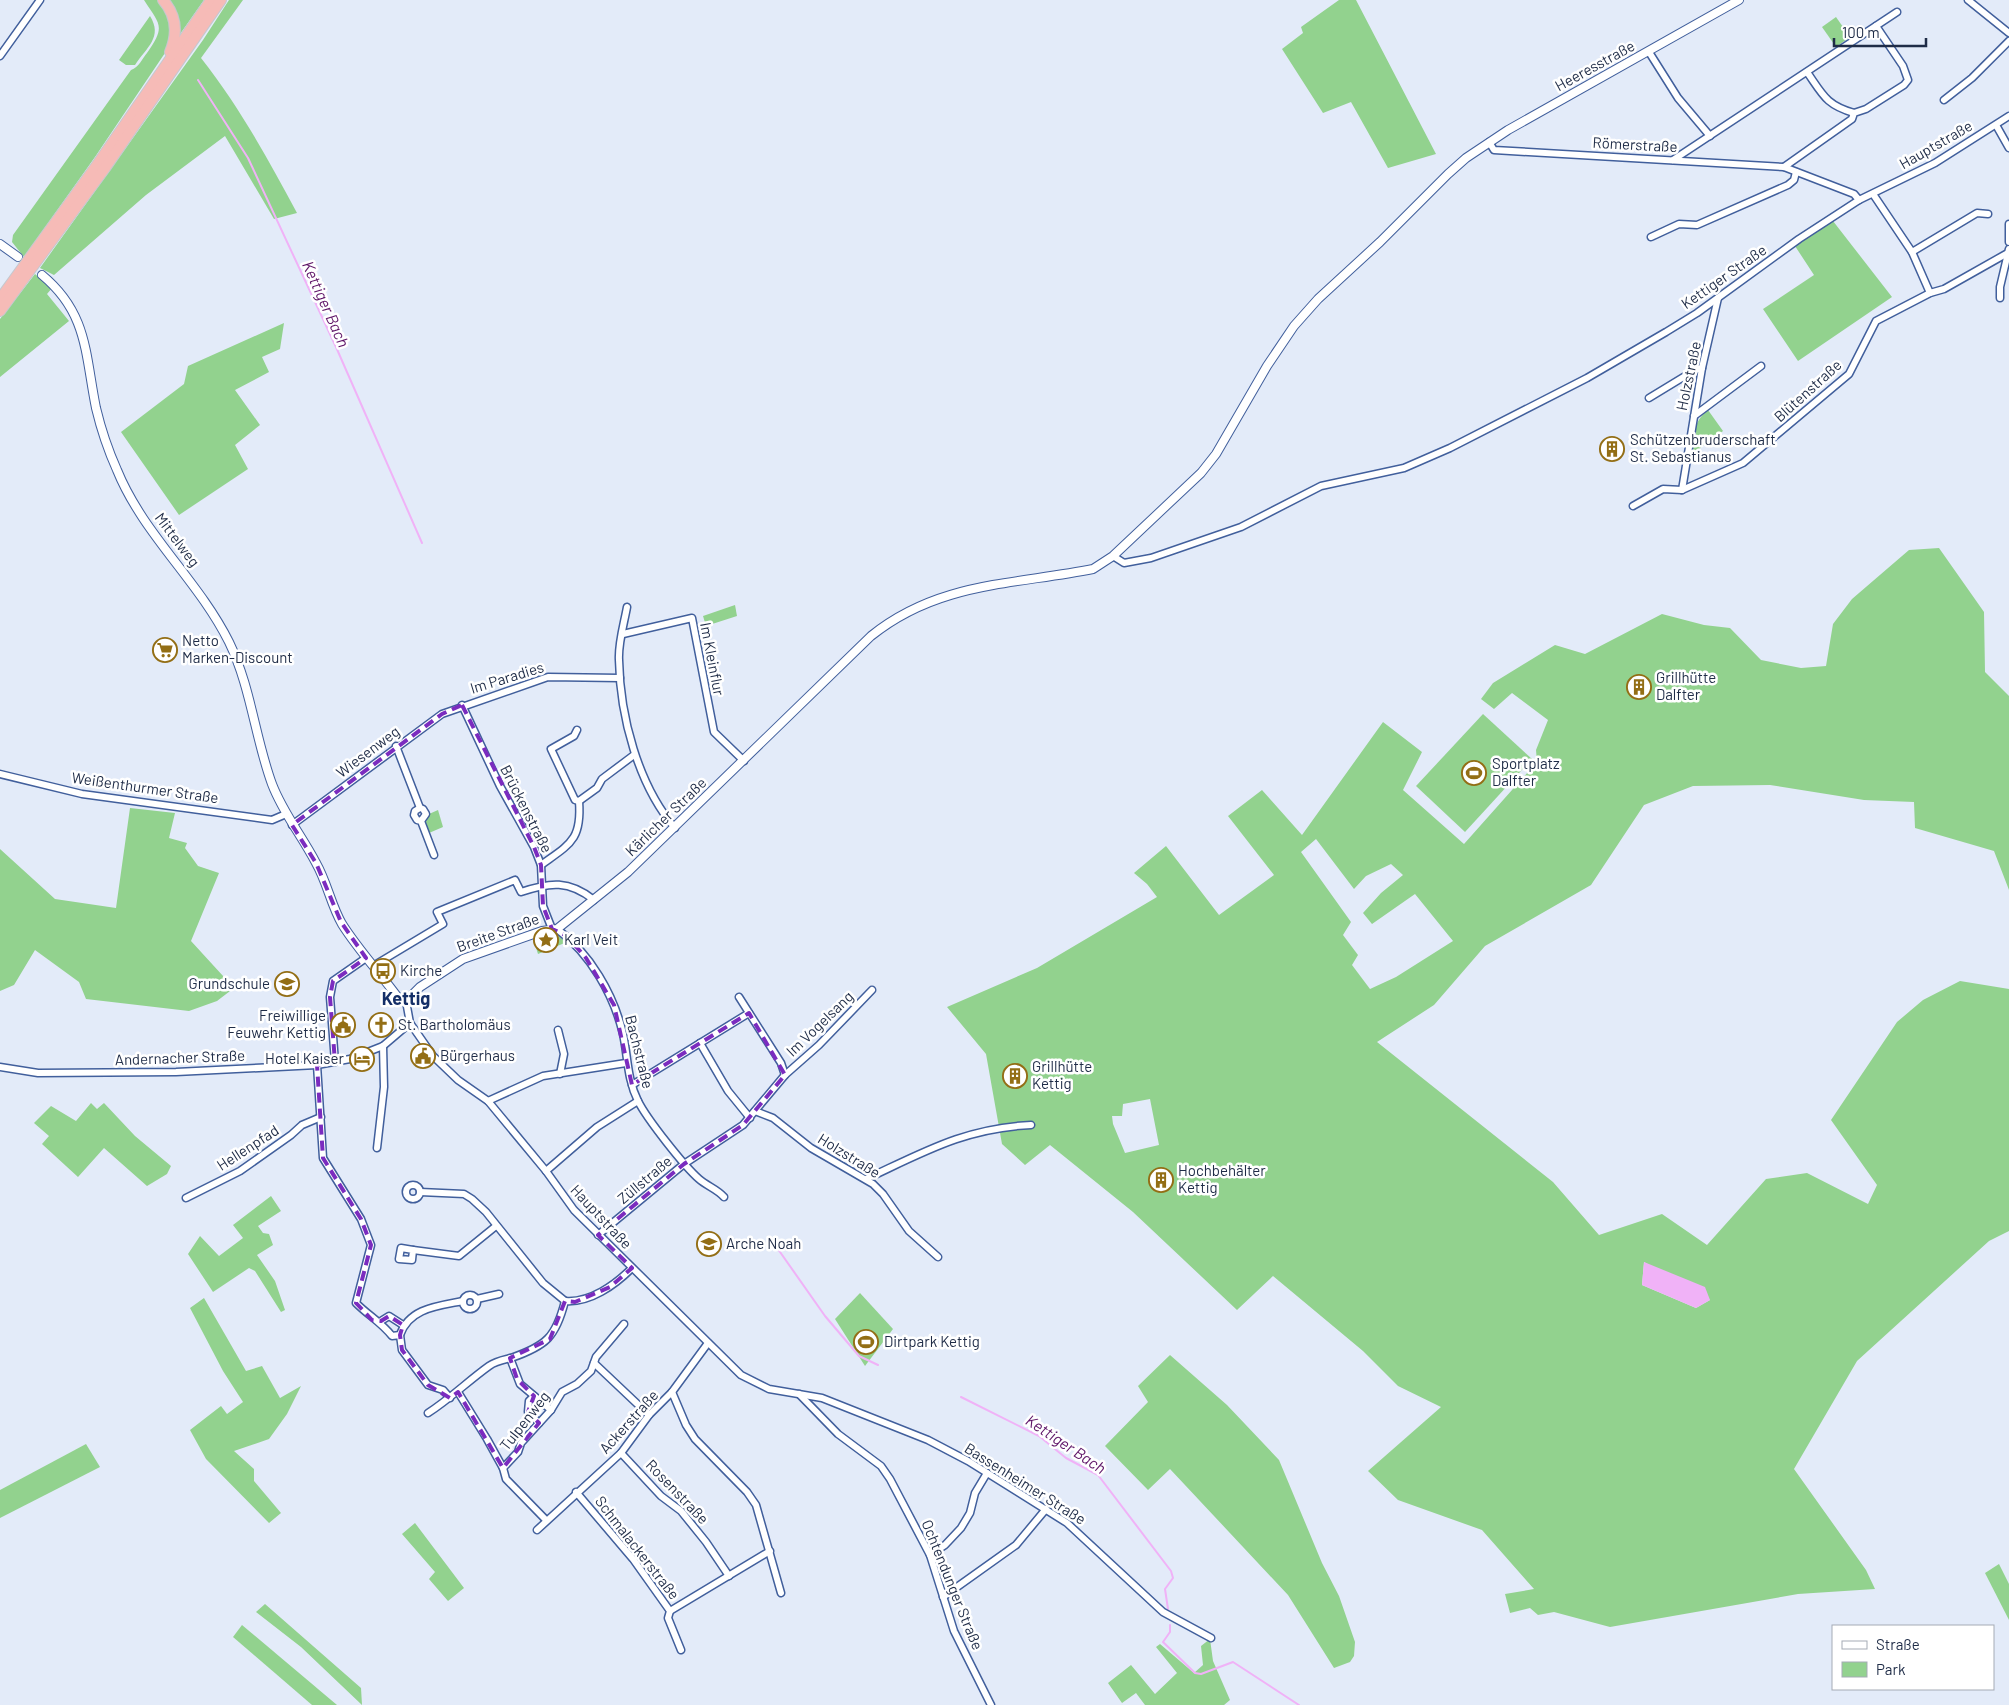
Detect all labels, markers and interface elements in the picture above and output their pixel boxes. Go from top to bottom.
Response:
scale bar [1834,15,1926,47]
text: 100 m [1842,23,1880,41]
street label: Heeresstraße [1552,36,1637,94]
street label: Hauptstraße [1896,116,1975,172]
street label: Römerstraße [1592,133,1678,155]
street label: Kettiger Straße [1677,240,1769,312]
water label: Kettiger Bach [299,258,354,350]
street label: Holzstraße [1672,340,1704,412]
street label: Blütenstraße [1770,355,1845,425]
place label: Schützenbruderschaft St. Sebastianus [1630,430,1776,465]
building icon: Schützenbruderschaft St. Sebastianus [1599,436,1625,462]
street label: Mittelweg [152,509,204,570]
street label: Im Kleinflur [697,621,729,697]
place label: Netto Marken-Discount [182,631,293,666]
supermarket icon: Netto Marken-Discount [152,637,178,663]
street label: Im Paradies [468,657,546,697]
place label: Grillhütte Dalfter [1656,668,1716,703]
building icon: Grillhütte Dalfter [1626,674,1652,700]
street label: Wiesenweg [332,722,403,781]
place label: Sportplatz Dalfter [1492,754,1560,789]
sports icon: Sportplatz Dalfter [1461,760,1487,786]
street label: Brückenstraße [497,762,557,855]
street label: Weißenthurmer Straße [71,768,220,806]
street label: Kärlicher Straße [621,773,709,859]
street label: Breite Straße [454,909,541,955]
place icon: Karl Veit [533,927,559,953]
place label: Karl Veit [564,930,618,948]
bus stop icon: Kirche [370,958,396,984]
place label: Kirche [400,961,442,979]
school or university icon: Grundschule [274,971,300,997]
place label: Grundschule [189,974,270,992]
district label: Kettig [382,987,430,1009]
street label: Im Vogelsang [782,987,857,1060]
place label: Freiwillige Feuwehr Kettig [227,1006,326,1041]
public building icon: Freiwillige Feuwehr Kettig [330,1012,356,1038]
church icon: St. Bartholomäus [368,1012,394,1038]
street label: Bachstraße [622,1013,658,1090]
place label: St. Bartholomäus [398,1015,511,1033]
public building icon: Bürgerhaus [410,1043,436,1069]
street label: Andernacher Straße [114,1046,245,1068]
hotel icon: Hotel Kaiser [349,1046,375,1072]
place label: Bürgerhaus [440,1046,515,1064]
place label: Hotel Kaiser [265,1049,345,1067]
place label: Grillhütte Kettig [1032,1057,1092,1092]
building icon: Grillhütte Kettig [1002,1063,1028,1089]
street label: Hellenpfad [213,1121,282,1174]
street label: Holzstraße [815,1129,884,1181]
street label: Züllstraße [614,1151,675,1207]
place label: Hochbehälter Kettig [1178,1161,1266,1196]
building icon: Hochbehälter Kettig [1148,1167,1174,1193]
street label: Hauptstraße [567,1180,636,1252]
school or university icon: Arche Noah [696,1231,722,1257]
place label: Arche Noah [726,1234,801,1252]
sports icon: Dirtpark Kettig [853,1329,879,1355]
place label: Dirtpark Kettig [884,1332,980,1350]
street label: Ackerstraße [595,1386,662,1457]
street label: Tulpenweg [496,1387,553,1454]
water label: Kettiger Bach [1023,1410,1110,1477]
street label: Bassenheimer Straße [962,1439,1089,1528]
street label: Rosenstraße [643,1455,713,1527]
street label: Schmalackerstraße [592,1492,684,1603]
street label: Ochtendunger Straße [919,1517,987,1652]
legend [1832,1625,1994,1690]
text: Straße [1876,1635,1920,1653]
text: Park [1876,1660,1906,1678]

